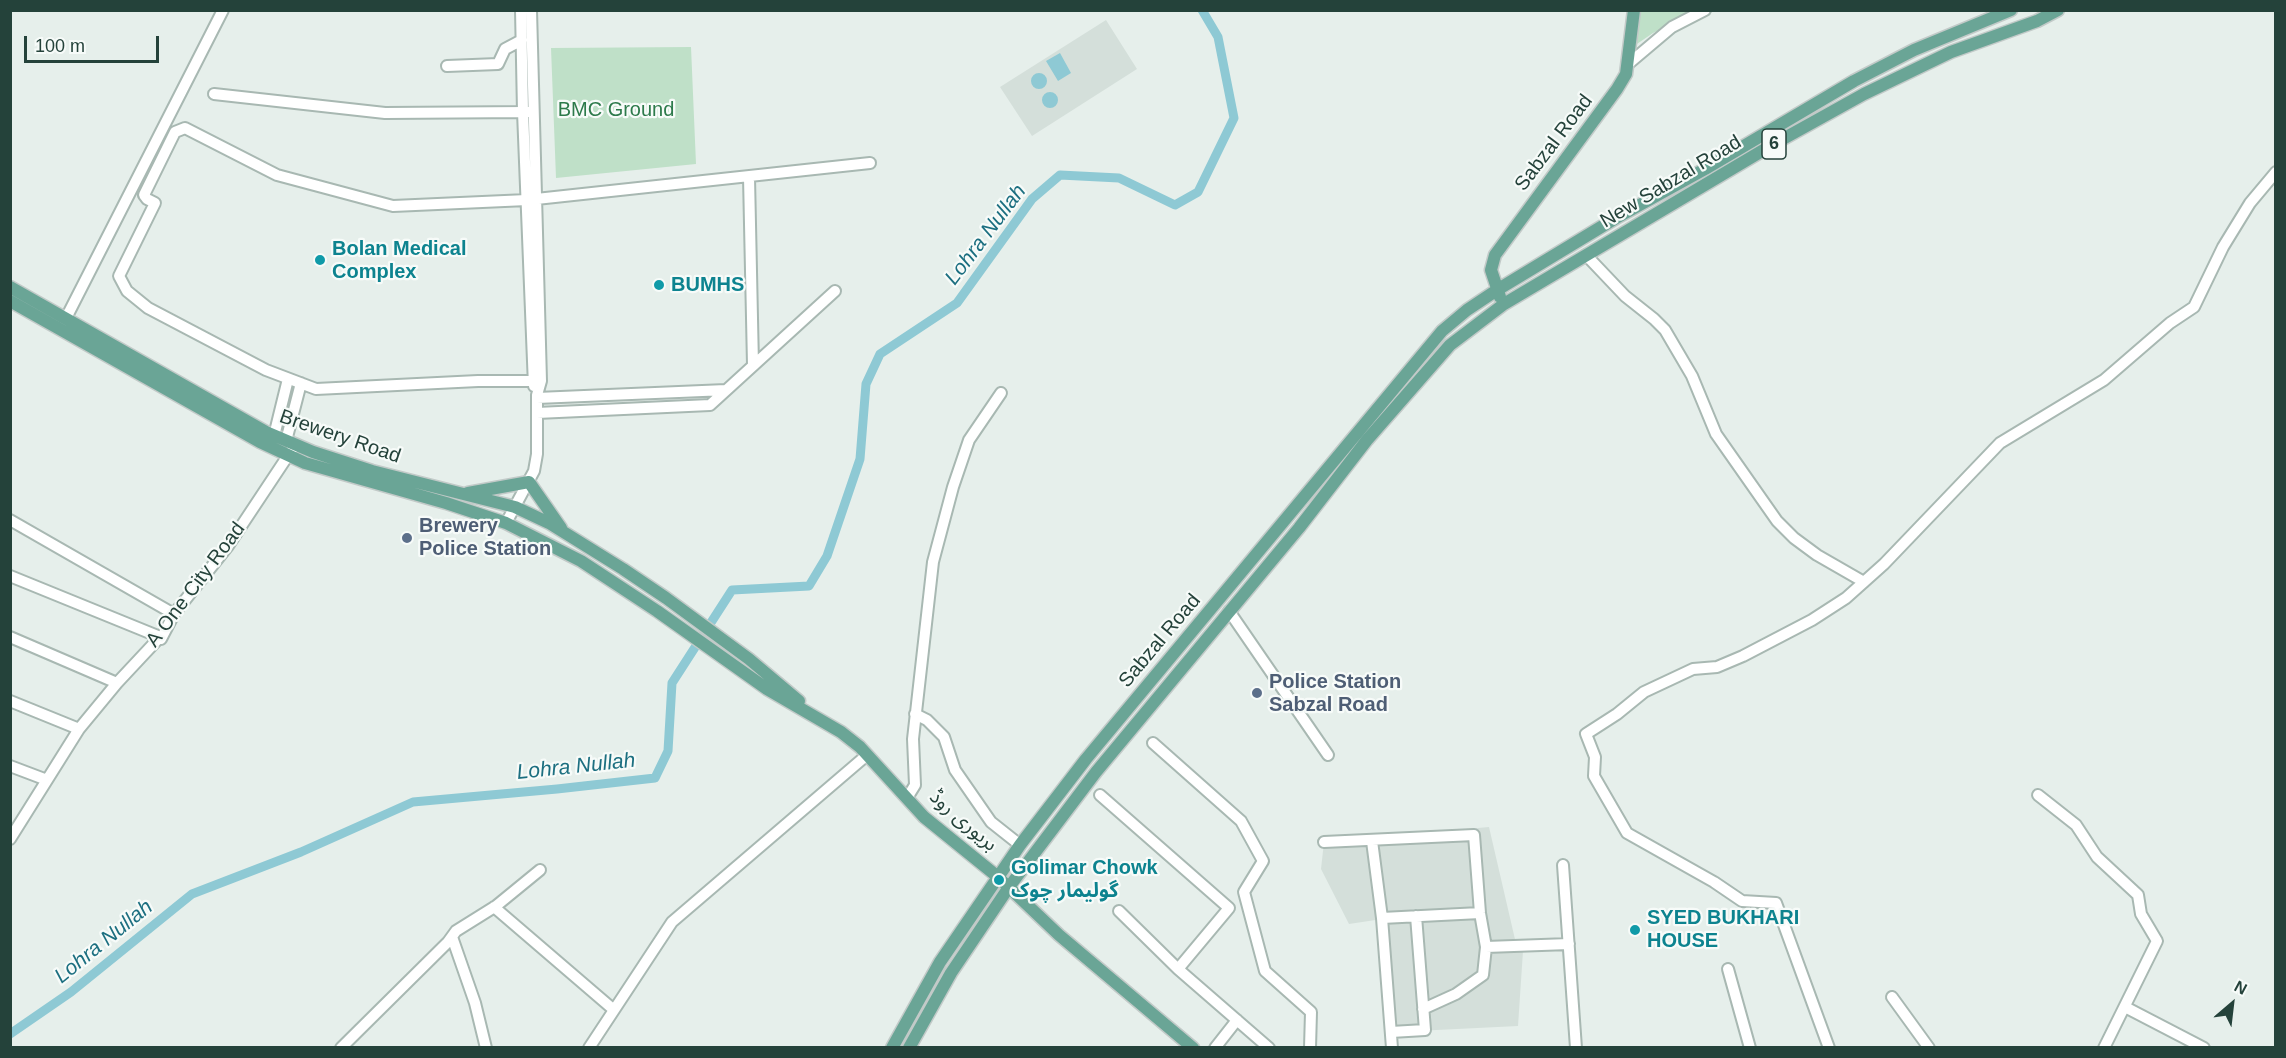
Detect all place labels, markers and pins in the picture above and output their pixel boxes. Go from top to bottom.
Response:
place label: Bolan Medical Complex [332,237,466,284]
marker: Bolan Medical Complex [313,253,327,267]
place label: BUMHS [671,273,744,297]
marker: BUMHS [652,278,666,292]
place label: Brewery Police Station [419,514,551,561]
marker: Brewery Police Station [400,531,414,545]
place label: Police Station Sabzal Road [1269,670,1401,717]
marker: Police Station Sabzal Road [1250,686,1264,700]
place label: Golimar Chowk گولیمار چوک [1011,856,1158,903]
marker: Golimar Chowk گولیمار چوک [992,873,1006,887]
place label: SYED BUKHARI HOUSE [1647,906,1799,953]
marker: SYED BUKHARI HOUSE [1628,923,1642,937]

